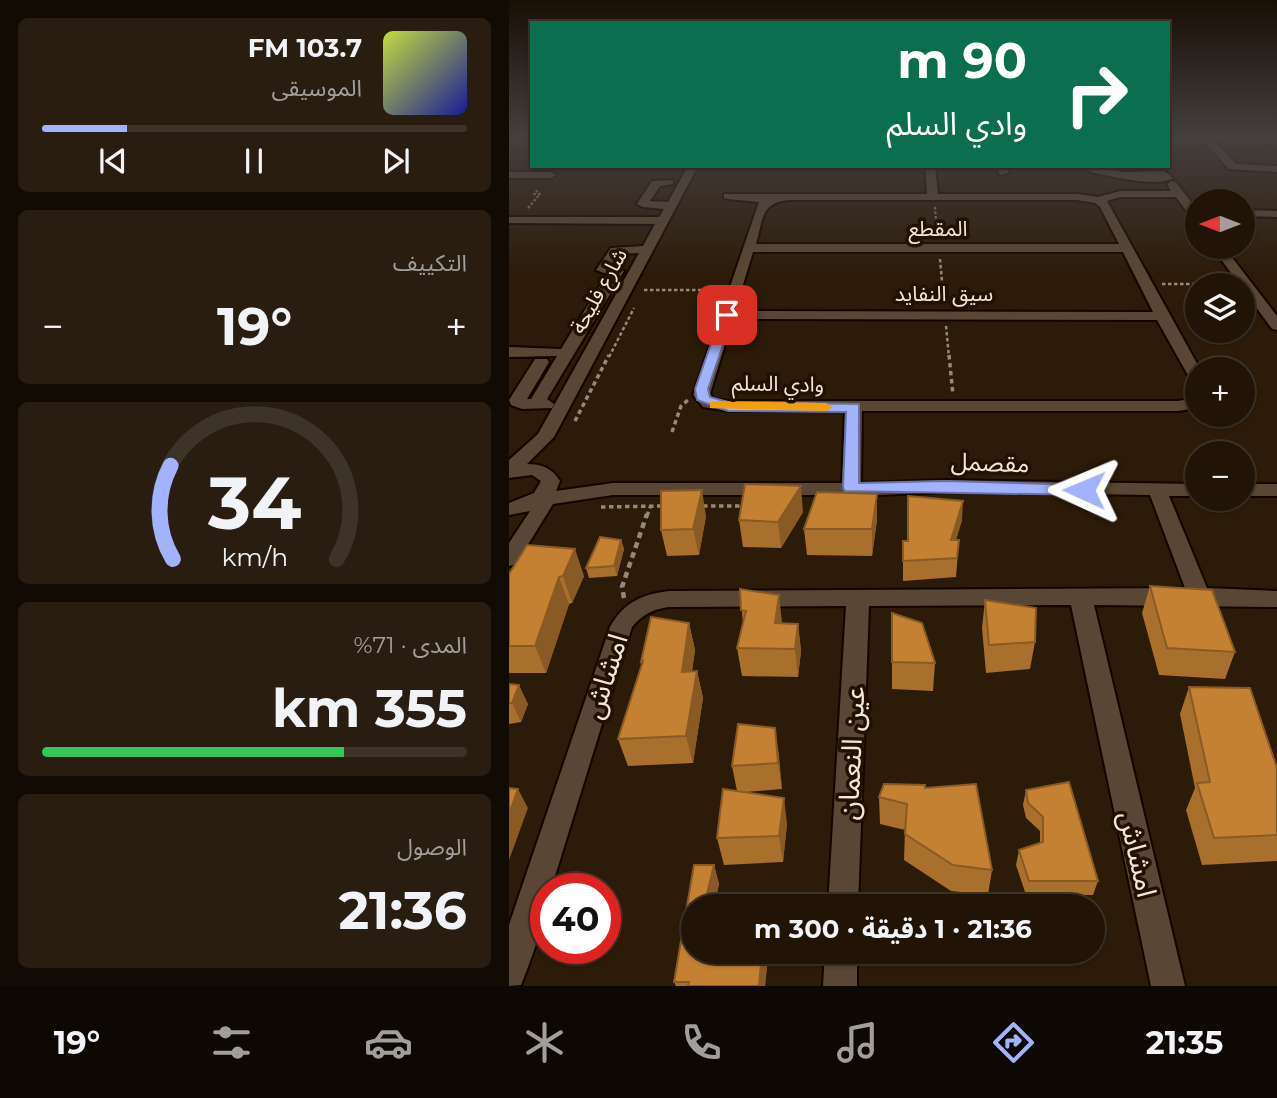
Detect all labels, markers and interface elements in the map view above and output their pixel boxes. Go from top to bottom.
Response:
text: 90 m [897,31,1027,90]
text: 103.7 FM [248,32,362,64]
icon: right [1051,49,1142,140]
text: الموسيقى [271,74,362,102]
text: وادي السلم [886,104,1027,143]
icon: previous [94,142,132,180]
icon: pause [235,142,273,180]
icon: next [377,142,415,180]
north arrow [1185,189,1255,259]
map controls [1185,189,1255,511]
street label: المقطع [908,216,968,244]
street label: شارع فليحة [565,244,635,339]
text: التكييف [393,249,467,277]
button: layers [1185,273,1255,343]
street label: سيق النفايد [895,281,993,307]
pin [697,285,757,345]
text: 19° [217,295,292,358]
icon: arrive [708,296,746,334]
text: − [42,303,64,350]
text: + [445,303,467,350]
button: + [1185,357,1255,427]
street label: وادي السلم [732,370,824,401]
button: − [1185,441,1255,511]
street label: مقصمل [950,447,1030,478]
position arrow [1047,453,1121,527]
text: 34 [207,459,301,547]
text: km/h [221,542,288,572]
street label: امشاش [575,629,635,723]
text: المدى · 71% [354,631,467,659]
text: 355 km [272,677,467,740]
street label: عين النعمان [831,685,871,821]
street label: امشاش [1112,808,1164,900]
text: الوصول [397,833,467,861]
speed limit sign: 40 [530,873,621,964]
text: 21:36 [338,879,467,942]
text: 21:36 · 1 دقيقة · 300 m [754,913,1032,945]
icon: filters [207,1018,256,1067]
icon: car [364,1018,413,1067]
icon: climate [520,1018,569,1067]
icon: phone [677,1018,726,1067]
icon: music [833,1018,882,1067]
icon: directions [989,1018,1038,1067]
text: 19° [54,1023,100,1062]
text: 21:35 [1146,1023,1223,1062]

